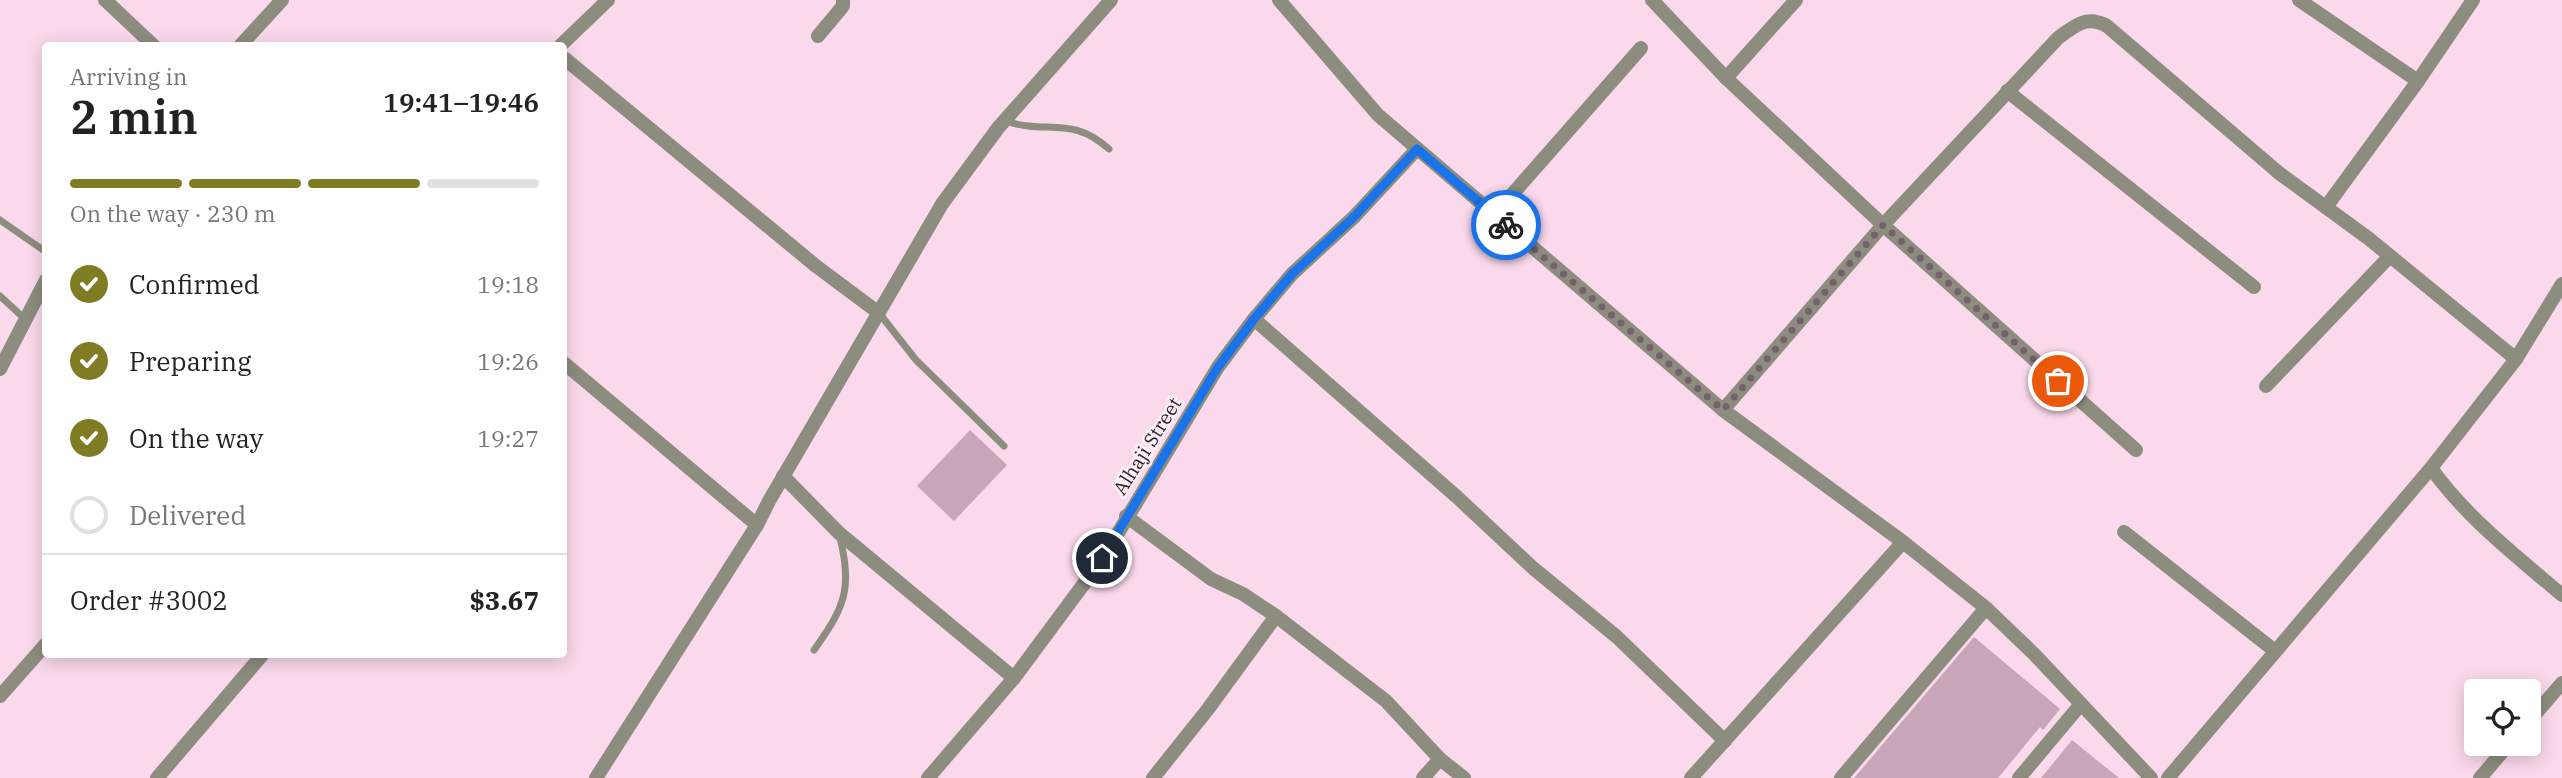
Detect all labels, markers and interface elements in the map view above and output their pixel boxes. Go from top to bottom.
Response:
text: Arriving in [70,61,187,91]
text: 19:41–19:46 [383,85,539,119]
text: 2 min [70,87,198,147]
courier [1471,190,1541,260]
text: On the way · 230 m [70,198,276,228]
icon: bike [1487,206,1525,244]
icon: check [70,265,108,303]
text: Confirmed [129,267,260,301]
text: 19:18 [477,269,539,299]
icon: check [70,342,108,380]
text: Preparing [129,344,251,378]
text: 19:26 [477,346,539,376]
pin [2028,351,2088,411]
icon: bag [2039,362,2077,400]
street label: Alhaji Street [1108,393,1187,499]
icon: check [70,419,108,457]
text: On the way [129,421,263,455]
text: 19:27 [477,423,539,453]
text: Delivered [129,498,246,532]
pin [1072,528,1132,588]
icon: home [1083,539,1121,577]
text: Order #3002 [70,583,228,617]
text: $3.67 [469,583,539,617]
map controls [2464,679,2541,756]
button: locate [2464,679,2541,756]

